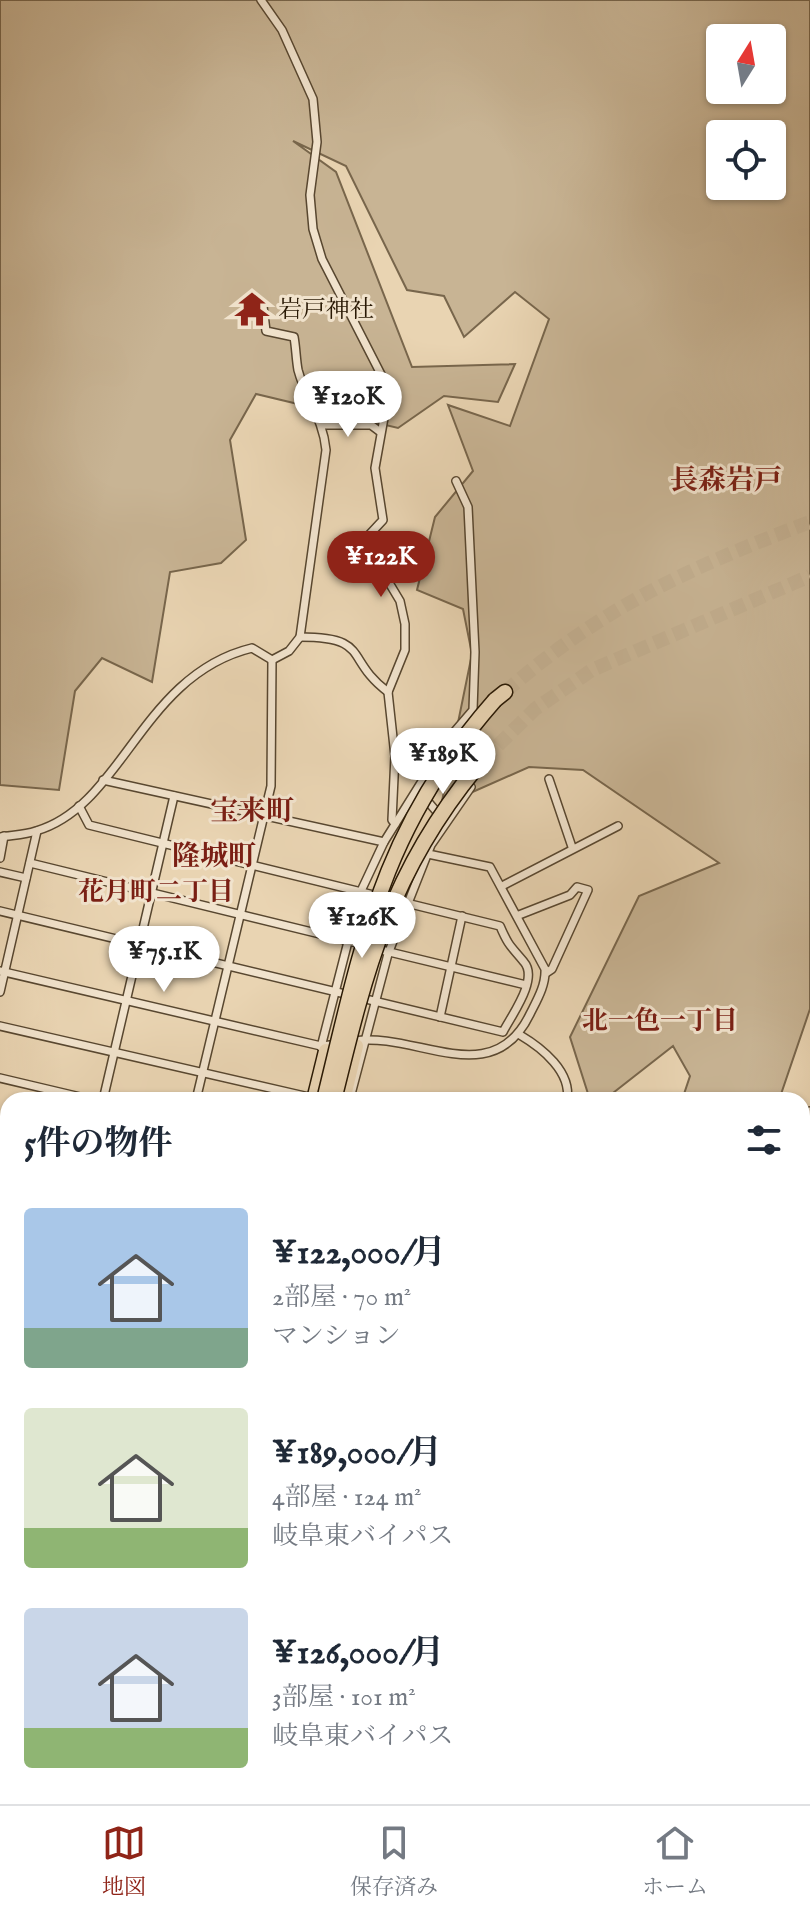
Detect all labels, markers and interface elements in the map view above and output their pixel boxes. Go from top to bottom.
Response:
north arrow [706,24,786,104]
map controls [706,24,786,200]
button: locate [706,120,786,200]
temple icon: 岩戸神社 [233,290,271,328]
place label: 岩戸神社 [278,295,374,326]
pin: ¥120K [292,371,404,439]
text: ¥120K [312,380,384,413]
district label: 長森岩戸 [670,464,782,499]
pin: ¥122K [325,531,437,599]
text: ¥122K [345,540,417,573]
pin: ¥189K [387,728,499,796]
text: ¥189K [409,737,478,770]
district label: 宝来町 [210,795,294,830]
district label: 隆城町 [172,840,256,875]
district label: 花月町二丁目 [78,876,234,909]
pin: ¥126K [306,892,418,960]
text: ¥126K [327,901,397,934]
pin: ¥75.1K [99,926,229,994]
text: ¥75.1K [127,935,201,968]
district label: 北一色一丁目 [582,1005,738,1038]
icon: filters [742,1118,786,1162]
text: 5件の物件 [24,1123,172,1166]
text: ¥122,000/月 [272,1232,446,1275]
icon: home [88,1240,184,1336]
text: 2部屋 · 70 m² [272,1281,411,1314]
text: マンション [272,1320,401,1353]
text: ¥189,000/月 [272,1432,442,1475]
icon: home [88,1440,184,1536]
text: 4部屋 · 124 m² [272,1481,421,1514]
text: 岐阜東バイパス [272,1520,453,1553]
text: ¥126,000/月 [272,1632,445,1675]
icon: home [88,1640,184,1736]
text: 3部屋 · 101 m² [272,1681,416,1714]
text: 岐阜東バイパス [272,1720,453,1753]
tab: 地図 [102,1821,146,1902]
tab: 保存済み [350,1821,438,1902]
tab: ホーム [642,1821,708,1902]

